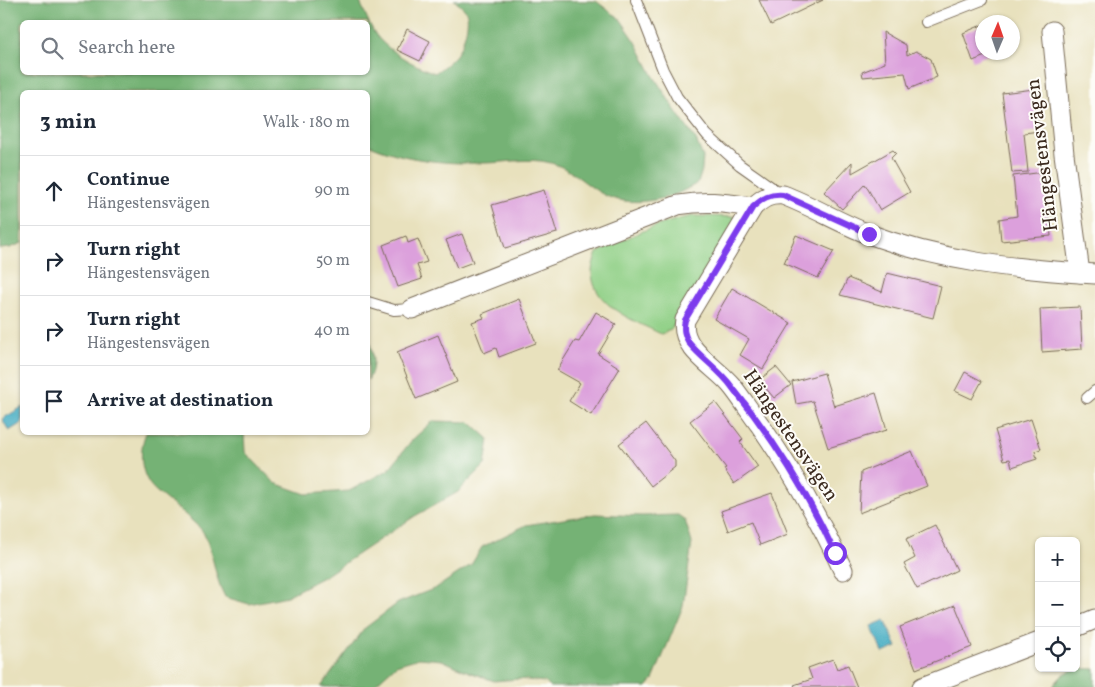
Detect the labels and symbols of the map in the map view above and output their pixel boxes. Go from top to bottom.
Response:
north arrow [975,15,1020,60]
street label: Hängestensvägen [1020,77,1066,233]
route end [858,223,881,246]
street label: Hängestensvägen [735,364,845,508]
route start [824,542,847,565]

